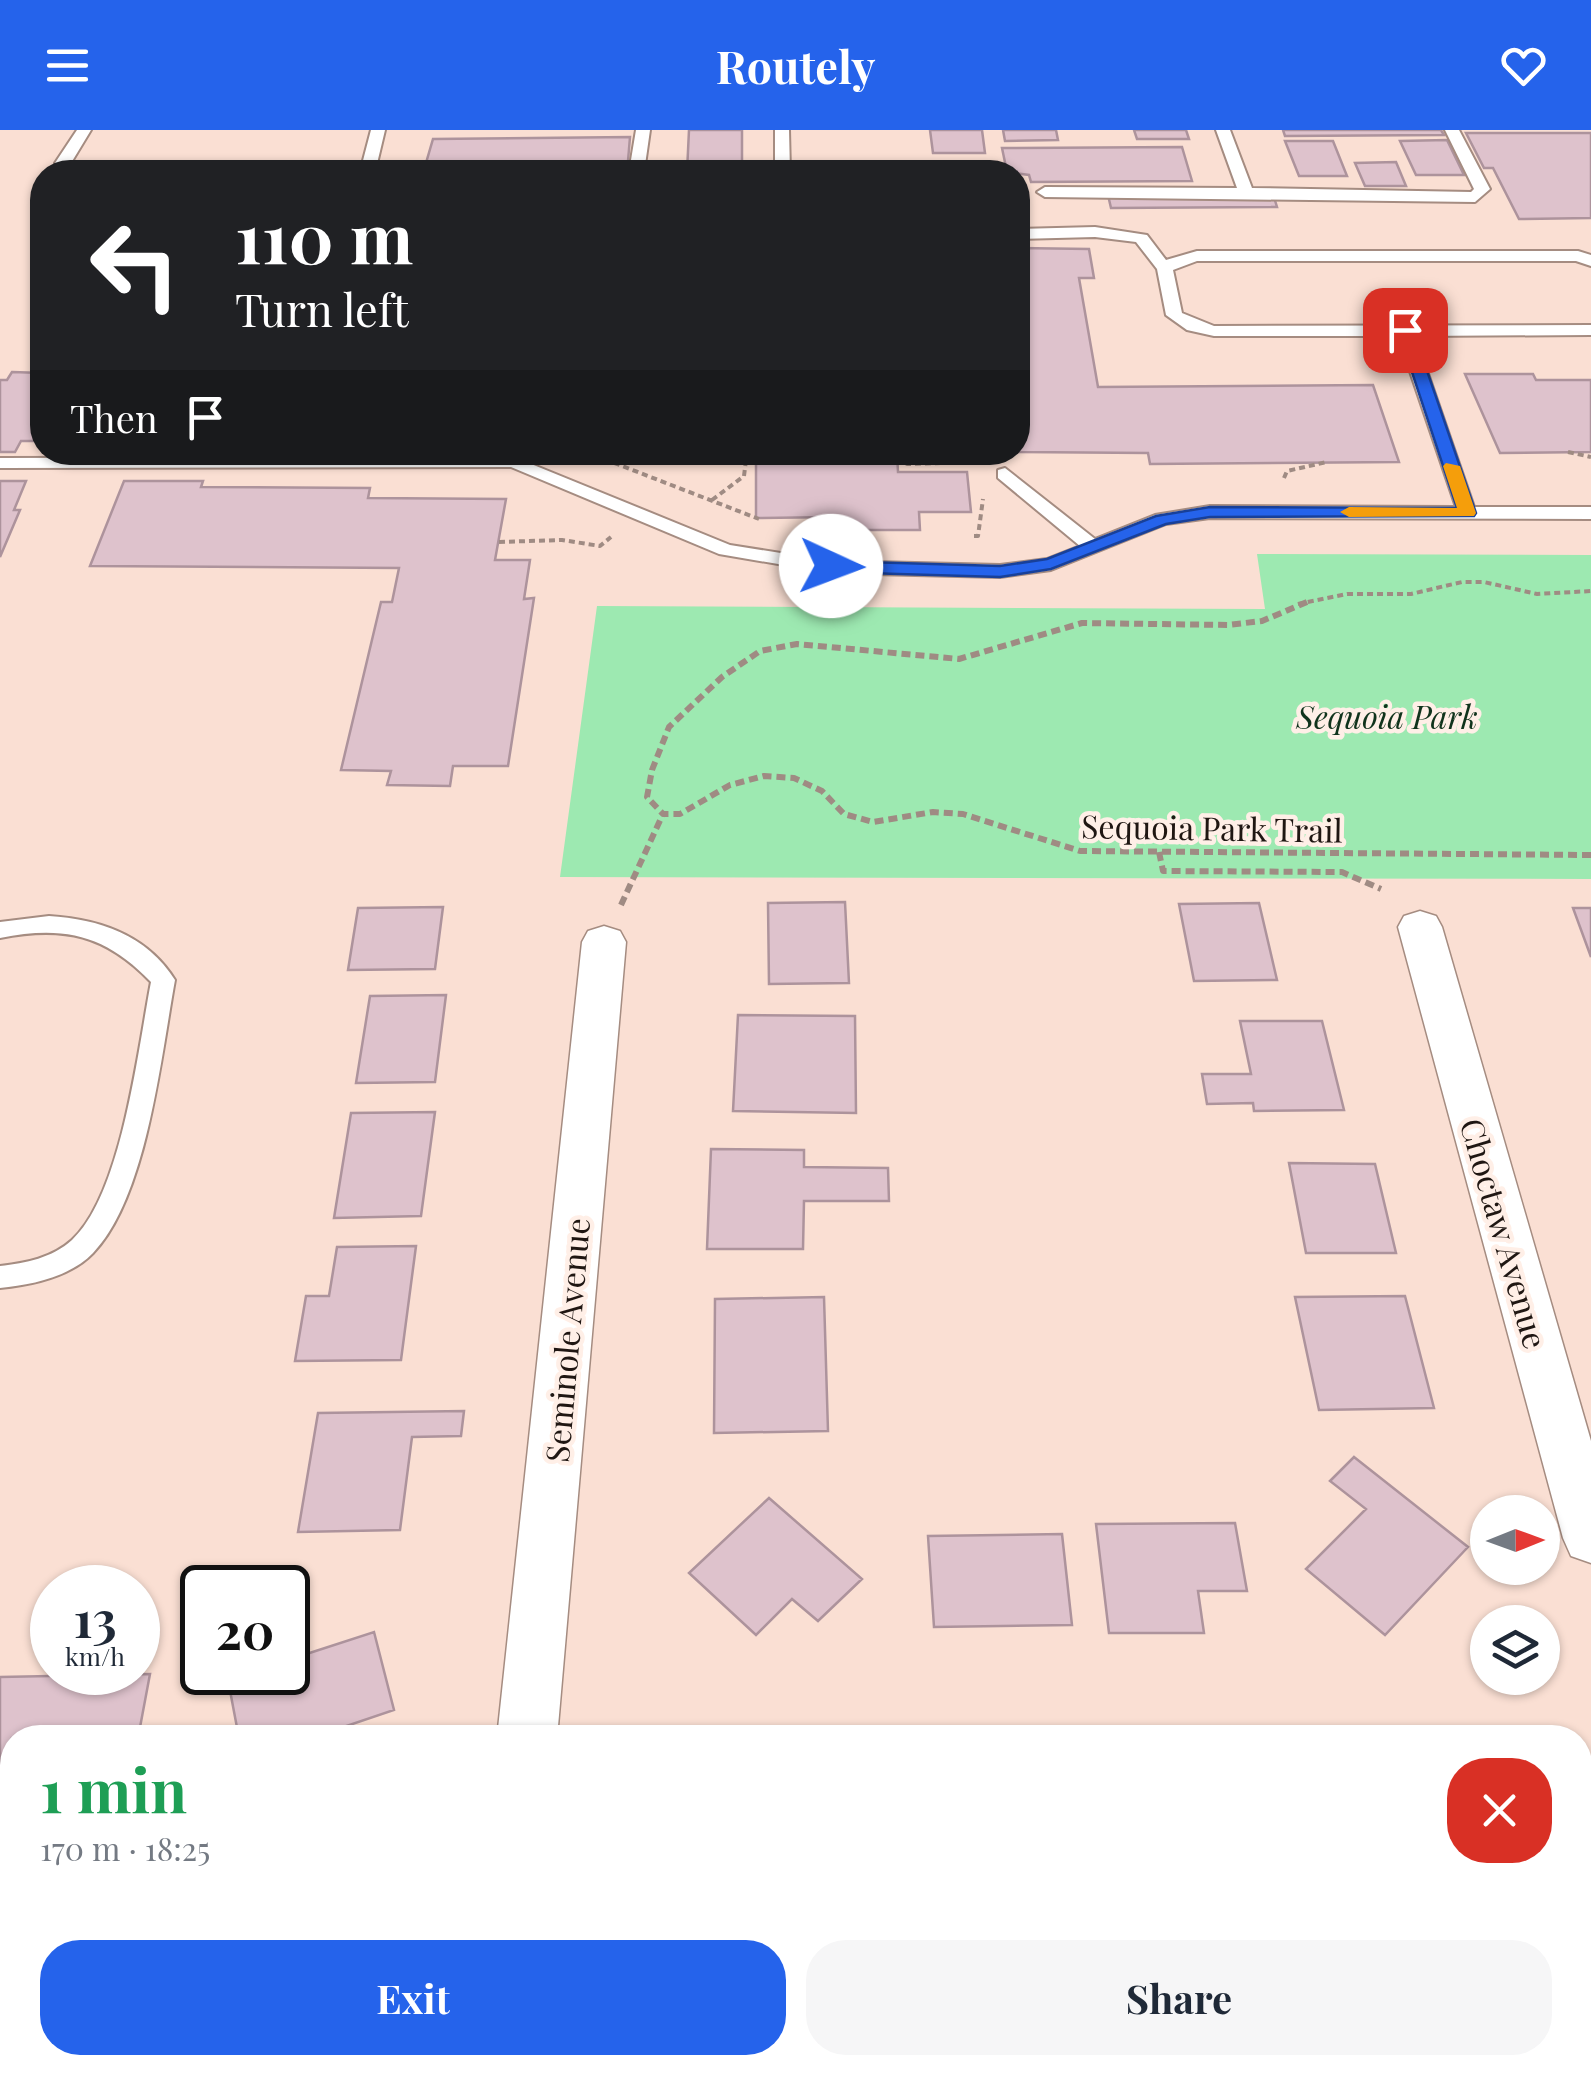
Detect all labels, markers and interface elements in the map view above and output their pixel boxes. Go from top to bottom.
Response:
text: Routely [716,35,875,95]
icon: menu [40,38,95,93]
icon: heart [1496,38,1551,93]
text: 110 m [235,188,413,282]
icon: left [70,200,200,330]
text: Turn left [235,278,409,338]
pin [1363,288,1448,373]
icon: arrive [1378,303,1433,358]
icon: arrive [178,390,233,445]
text: Then [70,392,158,443]
position arrow [779,514,883,618]
park label: Sequoia Park [1295,694,1478,737]
street label: Sequoia Park Trail [1081,803,1343,851]
street label: Choctaw Avenue [1452,1113,1558,1353]
street label: Seminole Avenue [534,1216,598,1464]
north arrow [1470,1495,1560,1585]
map controls [1470,1495,1560,1695]
speed limit sign: 20 [180,1565,310,1695]
text: 13 [73,1584,117,1651]
button: layers [1470,1605,1560,1695]
text: km/h [65,1639,125,1672]
text: 1 min [40,1748,187,1828]
button: close [1447,1758,1552,1863]
text: 170 m · 18:25 [40,1826,210,1869]
button: Exit [40,1940,786,2055]
button: Share [806,1940,1552,2055]

